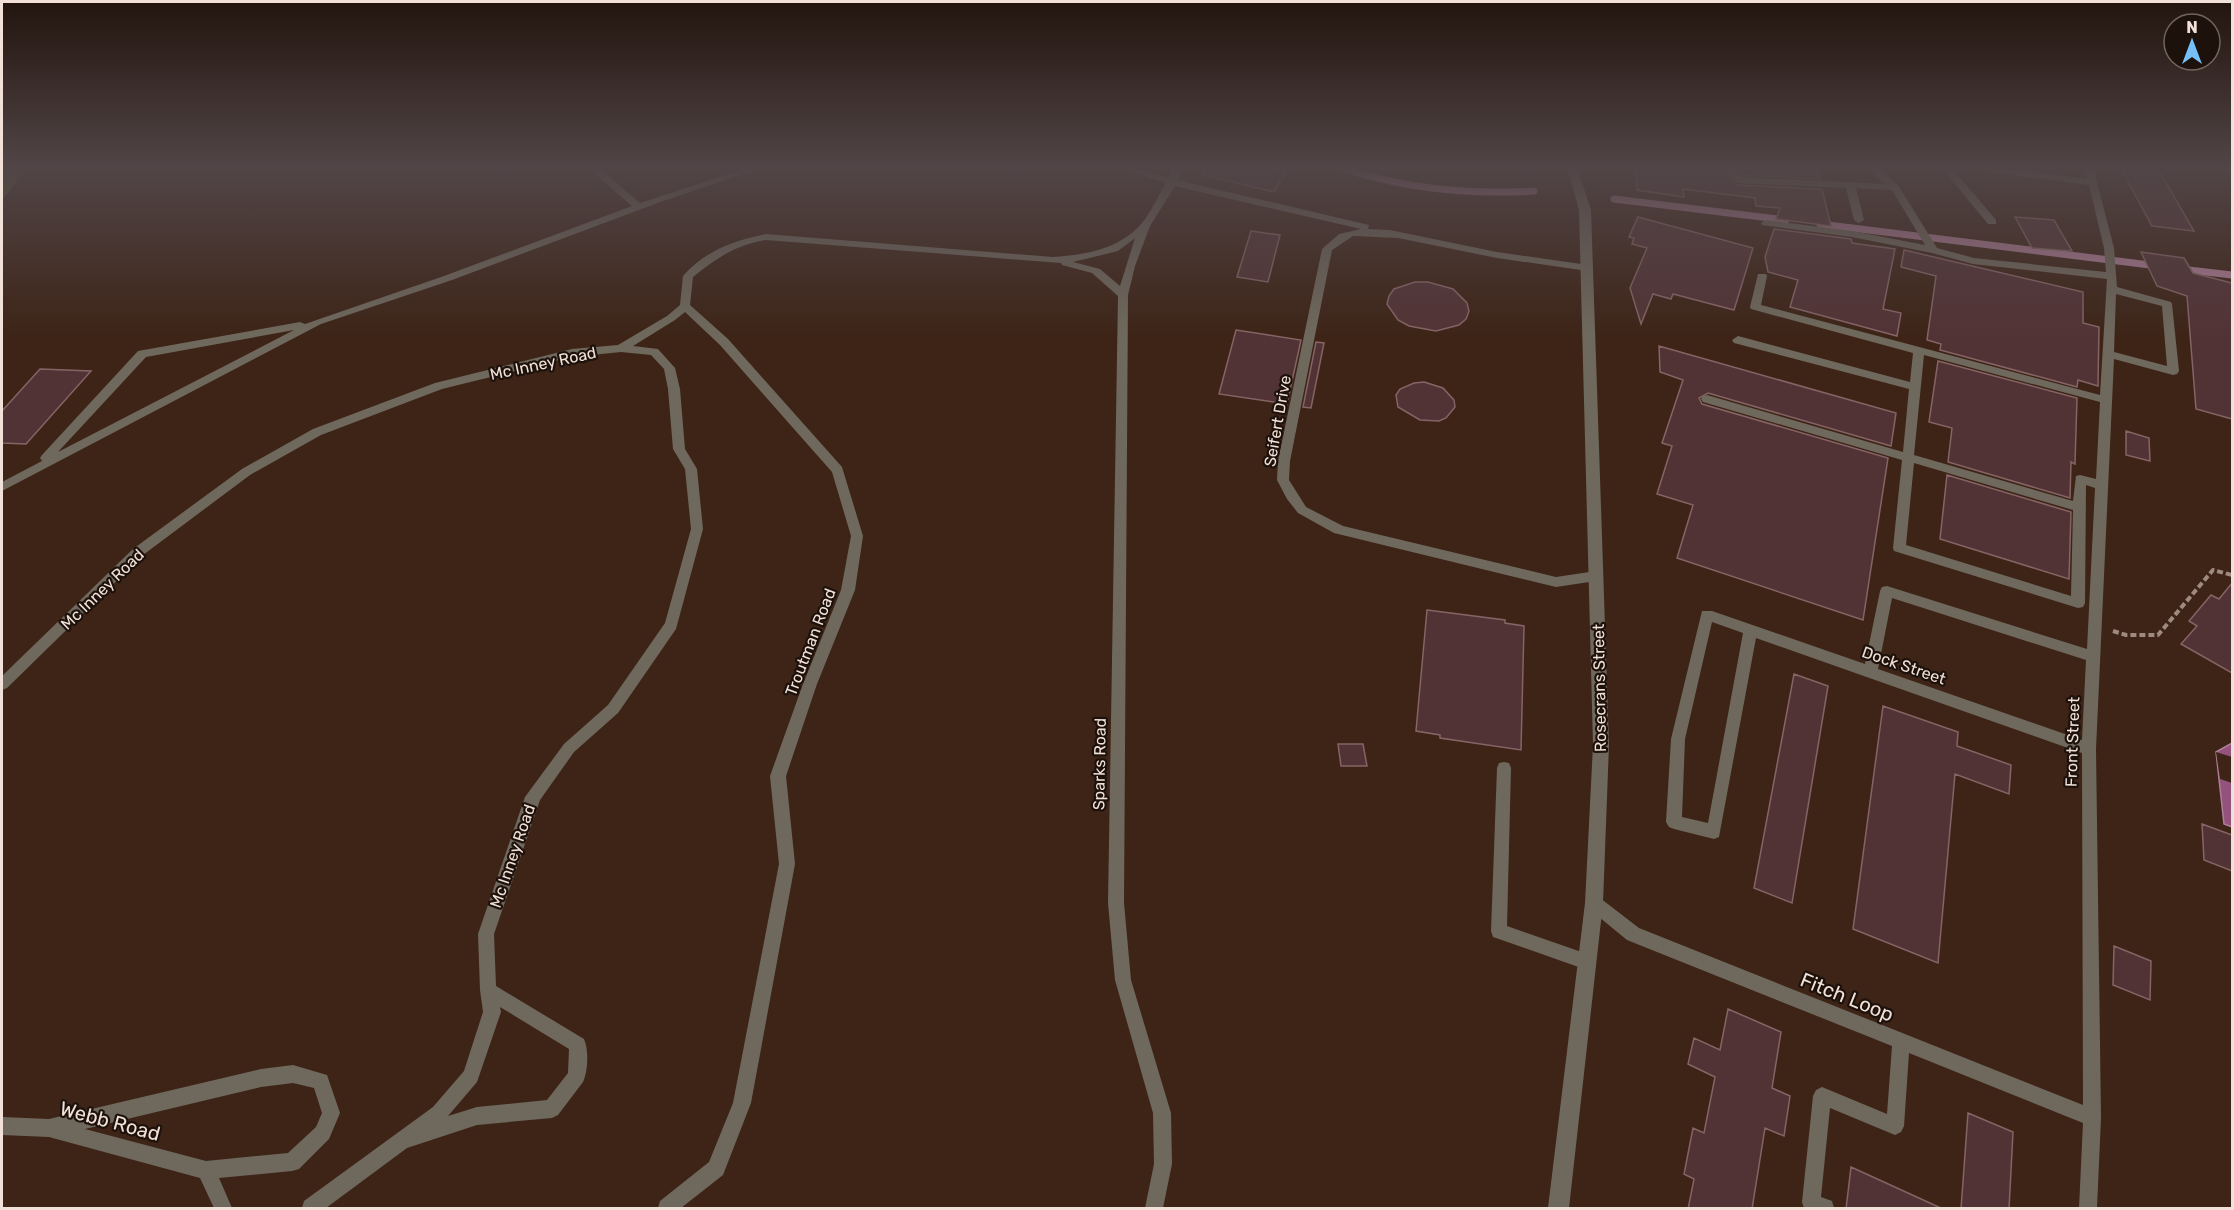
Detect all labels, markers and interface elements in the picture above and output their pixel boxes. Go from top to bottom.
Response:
north arrow [2162,12,2222,72]
text: N [2186,18,2198,37]
street label: Mc Inney Road [488,343,598,384]
street label: Seifert Drive [1260,374,1295,468]
street label: Mc Inney Road [57,545,148,634]
street label: Troutman Road [781,586,840,699]
street label: Rosecrans Street [1589,624,1610,752]
street label: Dock Street [1859,642,1948,689]
street label: Front Street [2061,697,2084,787]
street label: Sparks Road [1089,718,1110,810]
street label: Mc Inney Road [486,802,539,910]
street label: Fitch Loop [1797,967,1897,1027]
street label: Webb Road [57,1096,163,1146]

